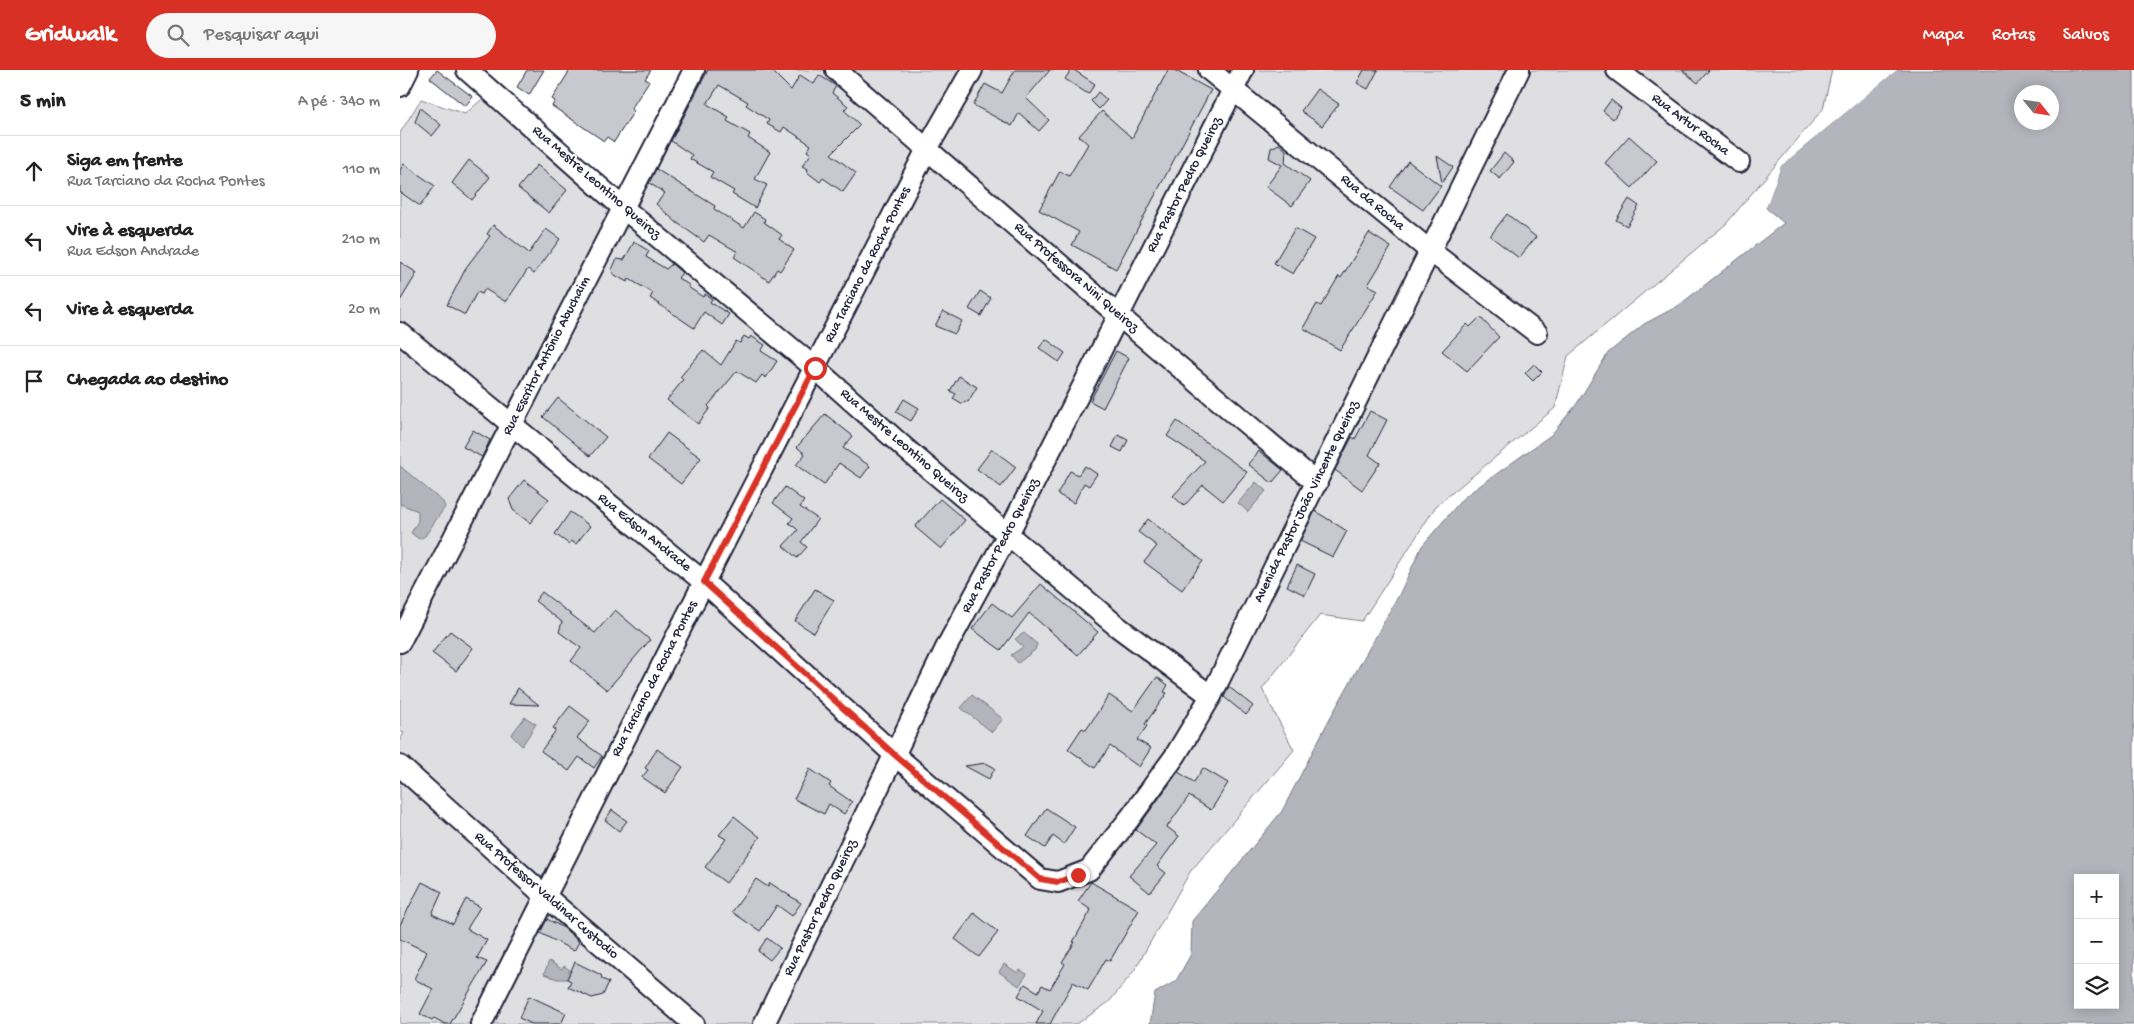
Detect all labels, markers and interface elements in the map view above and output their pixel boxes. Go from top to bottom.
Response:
search box [146,13,496,58]
text: Gridwalk [25,21,116,50]
icon: search [164,21,192,49]
text: Pesquisar aqui [204,24,319,47]
text: Mapa [1923,25,1964,46]
text: Rotas [1992,25,2035,46]
text: Salvos [2063,25,2109,46]
north arrow [2014,85,2059,130]
text: 5 min [20,90,65,115]
street label: Rua Artur Rocha [1648,90,1733,161]
text: A pé · 340 m [298,93,380,112]
street label: Rua Pastor Pedro Queiroz [1143,113,1227,256]
street label: Rua Mestre Leontino Queiroz [528,122,665,244]
text: Siga em frente [67,150,183,173]
icon: ahead [20,157,48,185]
text: 110 m [343,161,380,180]
street label: Rua da Rocha [1336,171,1409,236]
text: Rua Tarciano da Rocha Pontes [67,173,265,192]
street label: Rua Tarciano da Rocha Pontes [821,183,915,346]
street label: Rua Professora Nini Queiroz [1010,219,1143,337]
text: Vire à esquerda [67,220,193,243]
icon: left [20,227,48,255]
text: 210 m [341,231,380,250]
text: Rua Edson Andrade [67,243,199,262]
street label: Rua Escritor Antônio Abuchaim [499,274,595,438]
icon: left [20,297,48,325]
text: Vire à esquerda [67,299,193,322]
text: 20 m [348,301,380,320]
route start [804,357,827,380]
icon: arrive [20,367,48,395]
text: Chegada ao destino [67,369,228,392]
street label: Rua Mestre Leontino Queiroz [836,385,973,507]
street label: Avenida Pastor João Vincente Queiroz [1251,398,1364,606]
street label: Rua Pastor Pedro Queiroz [958,475,1044,616]
street label: Rua Edson Andrade [594,490,695,576]
street label: Rua Tarciano da Rocha Pontes [608,597,702,760]
street label: Rua Professor Valdinar Custodio [470,829,622,963]
street label: Rua Pastor Pedro Queiroz [780,836,862,979]
route end [1067,864,1090,887]
map controls [2074,874,2119,1009]
button: + [2074,874,2119,919]
button: − [2074,919,2119,964]
button: layers [2074,964,2119,1009]

